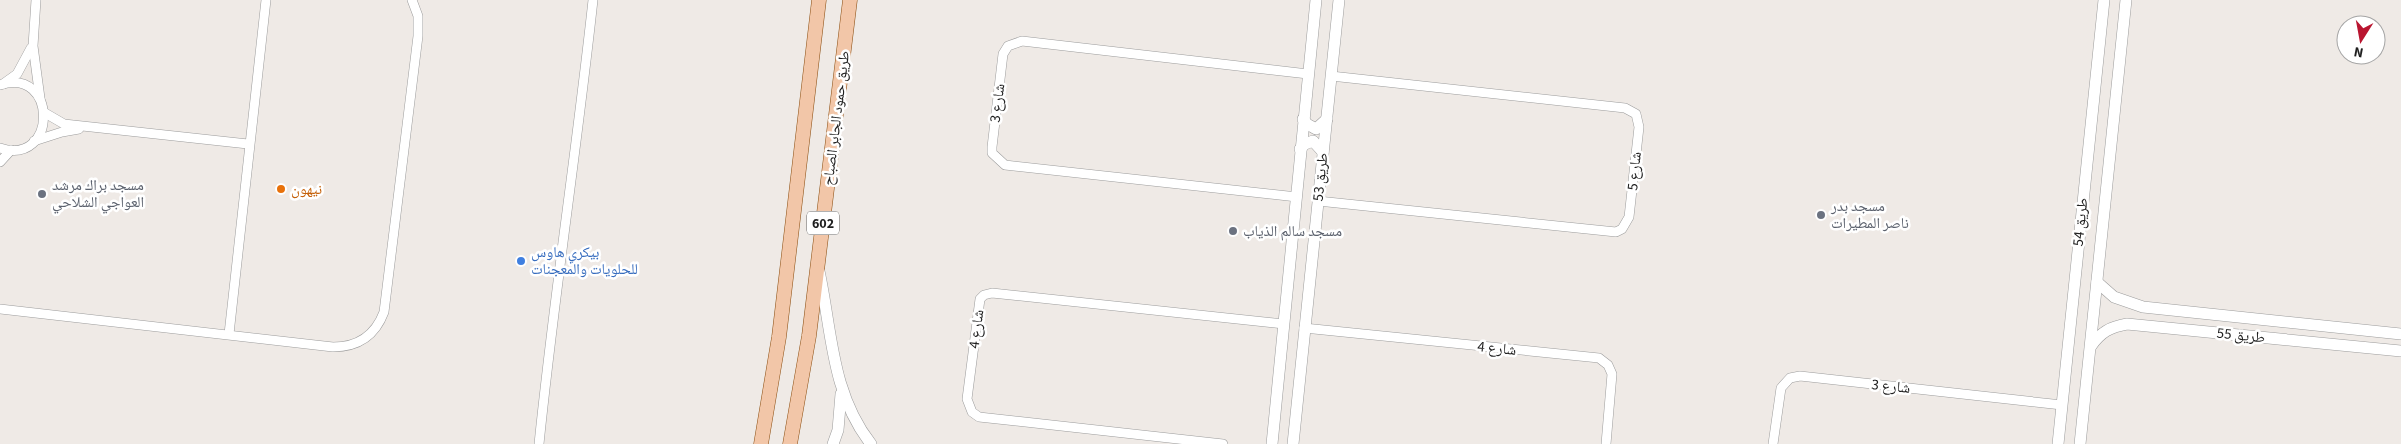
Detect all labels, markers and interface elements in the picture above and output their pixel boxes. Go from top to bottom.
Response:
north arrow [2336,15,2386,65]
text: N [2352,41,2365,62]
street label: طريق حمود الجابر الصباح [818,49,855,187]
street label: شارع 3 [985,82,1010,124]
street label: شارع 5 [1622,150,1647,192]
street label: طريق 53 [1308,152,1333,202]
place label: مسجد براك مرشد العواجي الشلاحي [52,175,144,214]
place label: نيهون [291,179,322,200]
marker: نيهون [275,183,287,195]
marker: مسجد براك مرشد العواجي الشلاحي [36,188,48,200]
place label: مسجد بدر ناصر المطيرات [1830,196,1909,234]
street label: طريق 54 [2068,197,2093,247]
marker: مسجد بدر ناصر المطيرات [1815,209,1827,221]
road number: 602 [807,212,839,234]
place label: مسجد سالم الذياب [1243,221,1342,242]
marker: مسجد سالم الذياب [1227,225,1239,237]
place label: بيكري هاوس للحلويات والمعجنات [531,242,638,280]
marker: بيكري هاوس للحلويات والمعجنات [515,255,527,267]
street label: شارع 4 [964,308,989,350]
street label: طريق 55 [2216,323,2266,348]
street label: شارع 4 [1476,336,1518,361]
street label: شارع 3 [1870,374,1912,399]

